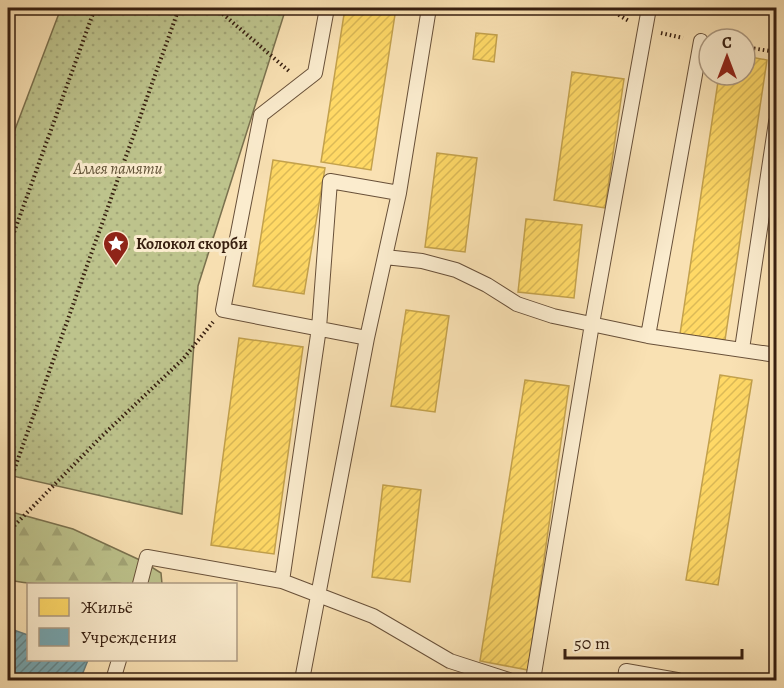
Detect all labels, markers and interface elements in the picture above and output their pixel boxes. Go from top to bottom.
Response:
north arrow [697,27,757,87]
text: С [722,32,732,54]
park label: Аллея памяти [73,158,162,180]
place icon: Колокол скорби [101,229,131,267]
place label: Колокол скорби [136,233,248,255]
legend [27,583,237,661]
text: Жильё [81,595,133,619]
scale bar [565,622,742,660]
text: Учреждения [81,625,177,649]
text: 50 m [574,631,610,655]

